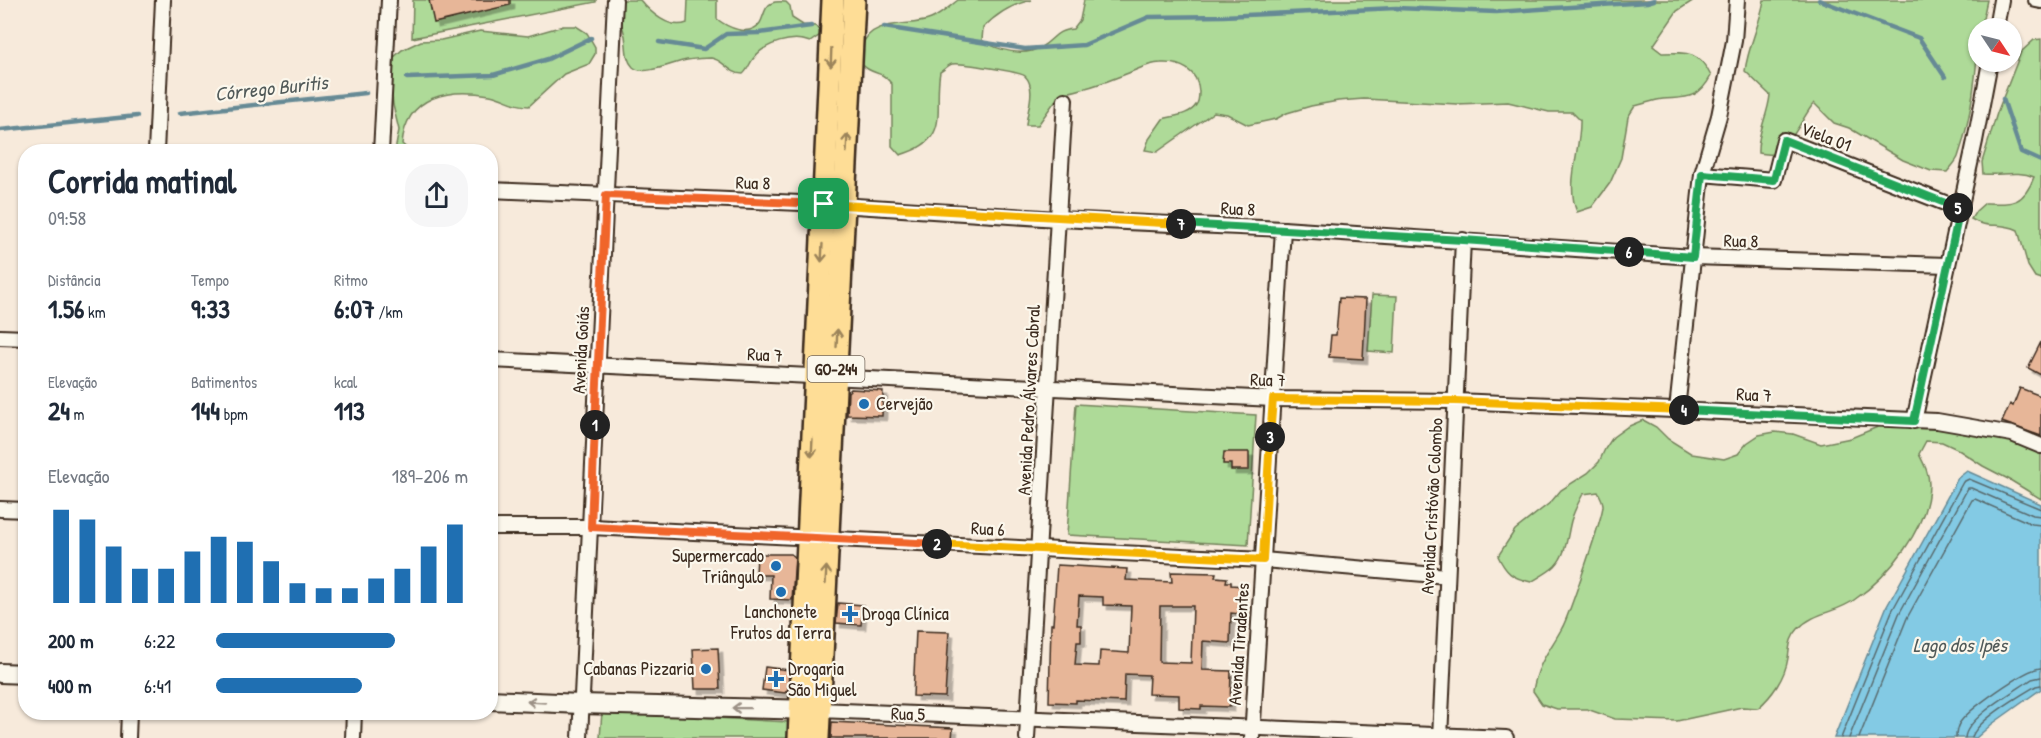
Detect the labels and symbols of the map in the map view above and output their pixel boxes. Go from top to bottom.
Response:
north arrow [1968,18,2022,72]
one-way arrow [825,48,836,68]
water label: Córrego Buritis [213,68,331,108]
street label: Viela 01 [1797,116,1855,158]
one-way arrow [841,134,852,154]
street label: Rua 8 [735,169,771,196]
pin [798,178,849,229]
pin: 5 [1943,193,1973,223]
street label: Rua 8 [1220,195,1256,222]
pin: 7 [1166,209,1196,239]
street label: Rua 8 [1723,227,1759,254]
pin: 6 [1614,237,1644,267]
one-way arrow [816,243,827,263]
street label: Avenida Pedro Álvares Cabral [1011,304,1046,496]
street label: Avenida Goiás [566,306,595,394]
one-way arrow [832,328,843,348]
street label: Rua 7 [747,341,783,368]
road number: GO-244 [808,356,864,382]
street label: Rua 7 [1250,366,1286,393]
street label: Rua 7 [1736,381,1772,408]
place label: Cervejão [876,391,933,416]
pin: 4 [1669,395,1699,425]
marker: Cervejão [857,397,871,411]
pin: 1 [580,410,610,440]
street label: Avenida Cristóvão Colombo [1414,417,1449,595]
pin: 3 [1255,422,1285,452]
one-way arrow [807,438,818,457]
street label: Rua 6 [971,515,1006,542]
pin: 2 [922,529,952,559]
place label: Supermercado Triângulo [672,543,764,589]
marker: Supermercado Triângulo [769,559,783,573]
one-way arrow [820,565,831,585]
street label: Avenida Tiradentes [1222,582,1255,706]
marker: Lanchonete Frutos da Terra [774,585,788,599]
place label: Lanchonete Frutos da Terra [730,599,831,645]
place label: Droga Clínica [862,601,949,626]
marker: Droga Clínica [843,607,857,621]
water label: Lago dos Ipês [1913,631,2009,659]
place label: Cabanas Pizzaria [583,656,694,681]
place label: Drogaria São Miguel [788,656,857,702]
marker: Cabanas Pizzaria [699,662,713,676]
marker: Drogaria São Miguel [769,672,783,686]
one-way arrow [526,697,546,708]
street label: Rua 5 [890,700,926,727]
one-way arrow [732,702,752,714]

